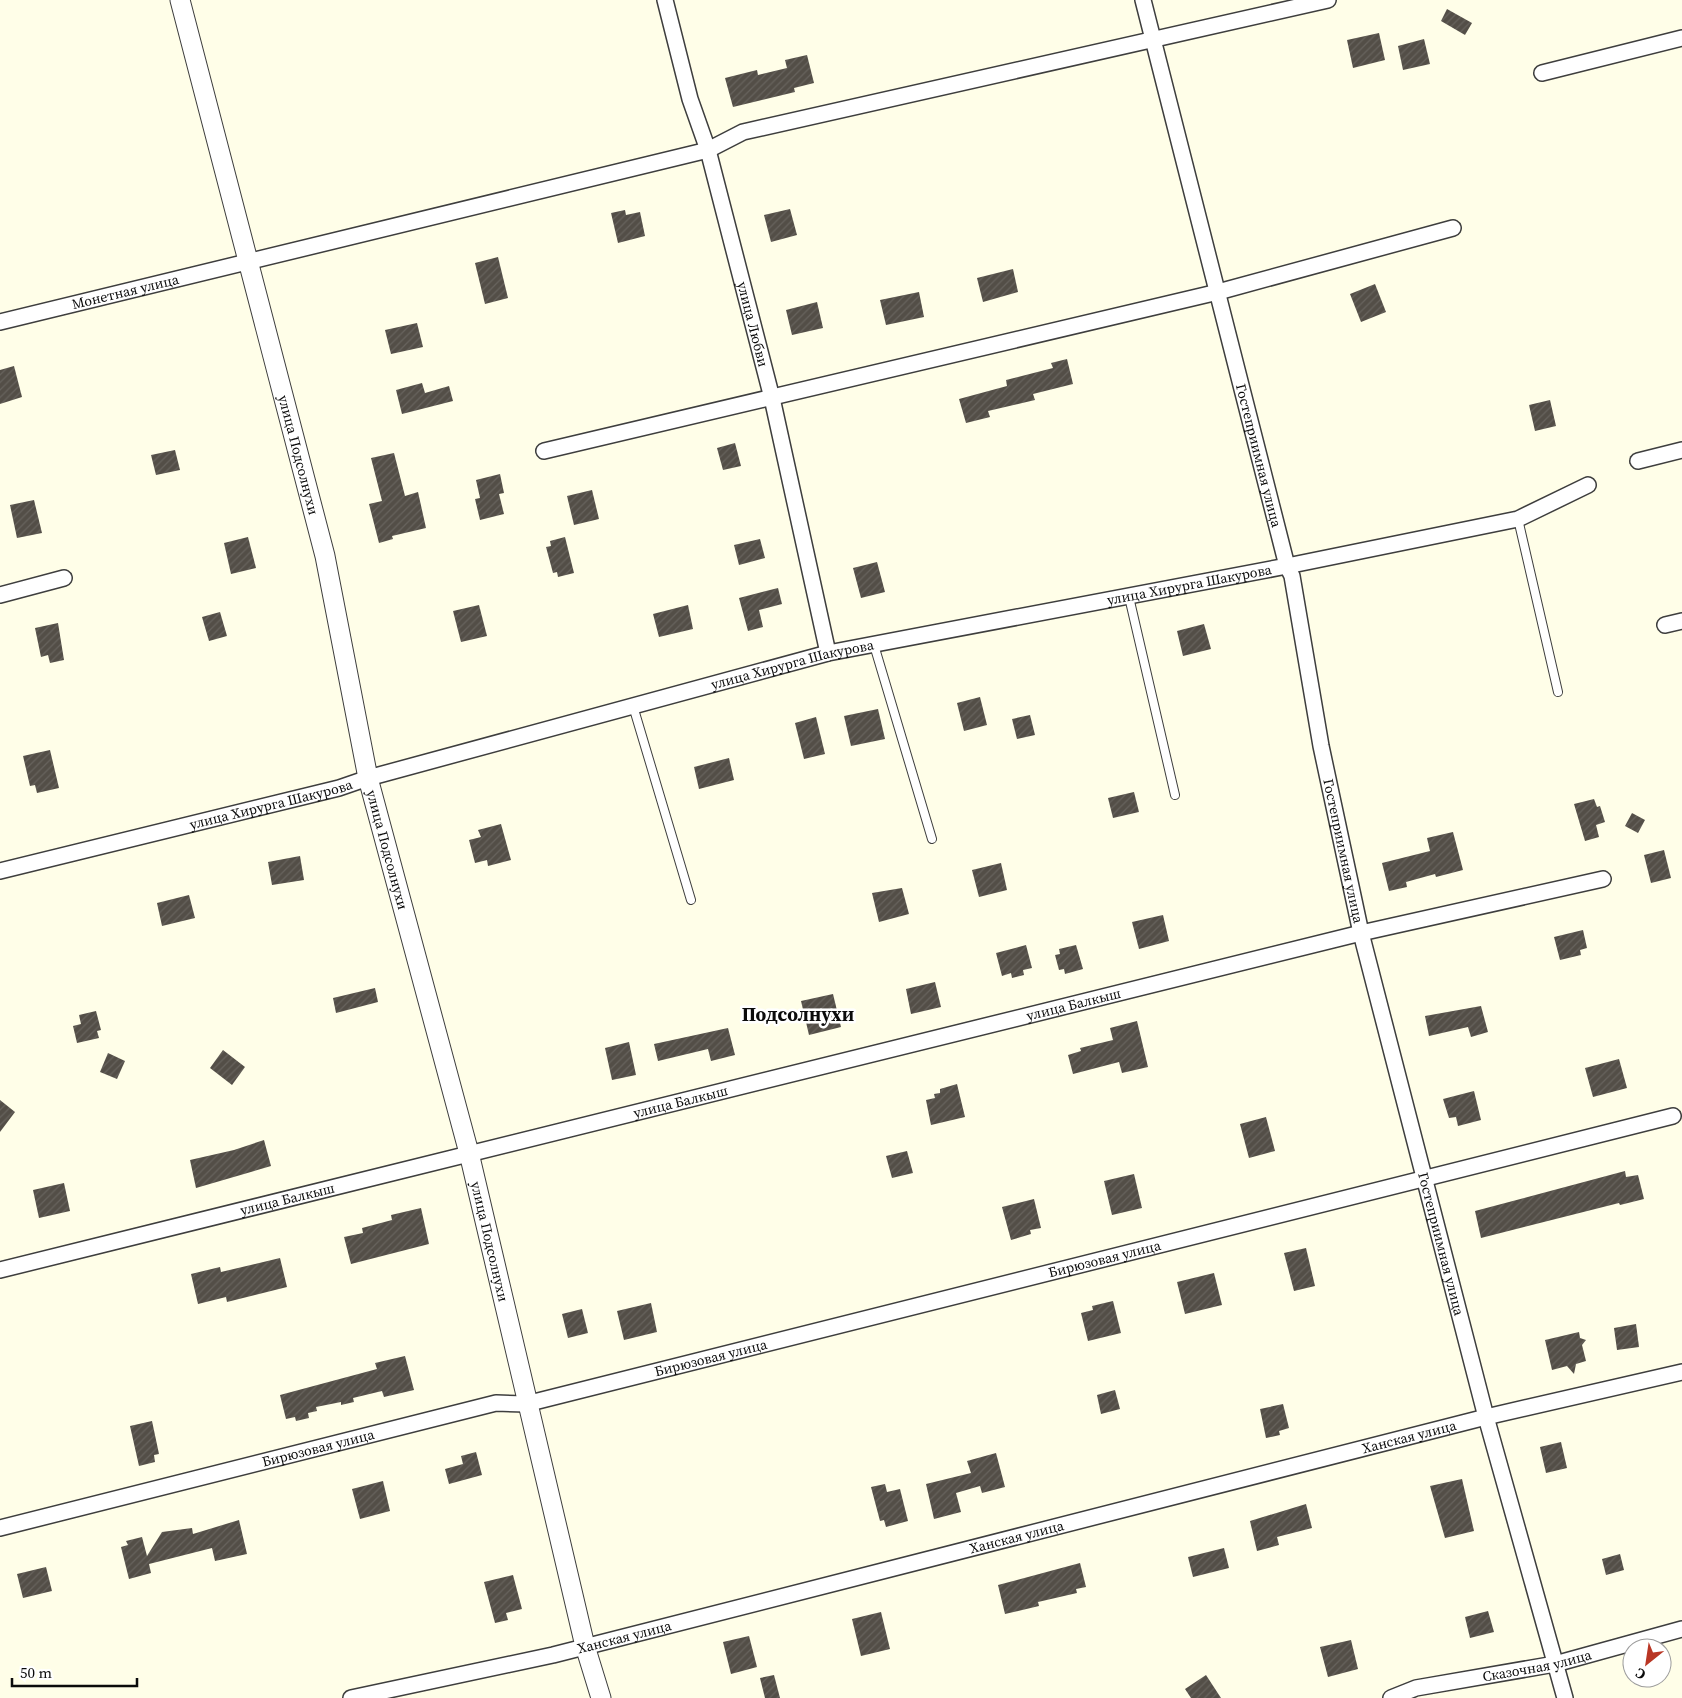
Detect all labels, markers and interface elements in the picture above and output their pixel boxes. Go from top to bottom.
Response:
street label: Монетная улица [70,269,182,314]
street label: улица Любви [732,279,774,369]
street label: Гостеприимная улица [1231,382,1287,530]
street label: улица Подсолнухи [273,393,324,517]
street label: улица Хирурга Шакурова [1105,559,1274,610]
street label: улица Хирурга Шакурова [709,634,876,694]
street label: улица Хирурга Шакурова [187,774,356,834]
street label: Гостеприимная улица [1318,777,1369,926]
street label: улица Подсолнухи [362,788,413,912]
street label: улица Балкыш [1024,983,1123,1026]
district label: Подсолнухи [742,1001,854,1027]
street label: улица Балкыш [631,1080,730,1123]
street label: Гостеприимная улица [1413,1170,1470,1319]
street label: улица Балкыш [238,1178,337,1220]
street label: улица Подсолнухи [466,1179,514,1304]
street label: Бирюзовая улица [1046,1235,1164,1282]
street label: Бирюзовая улица [652,1334,770,1381]
street label: Ханская улица [1360,1415,1459,1458]
street label: Бирюзовая улица [260,1424,377,1472]
street label: Ханская улица [967,1515,1067,1558]
street label: Ханская улица [575,1615,674,1658]
north arrow [1622,1638,1672,1688]
street label: Сказочная улица [1481,1644,1595,1686]
scale bar [12,1656,138,1688]
text: 50 m [20,1662,52,1683]
text: С [1631,1663,1649,1685]

